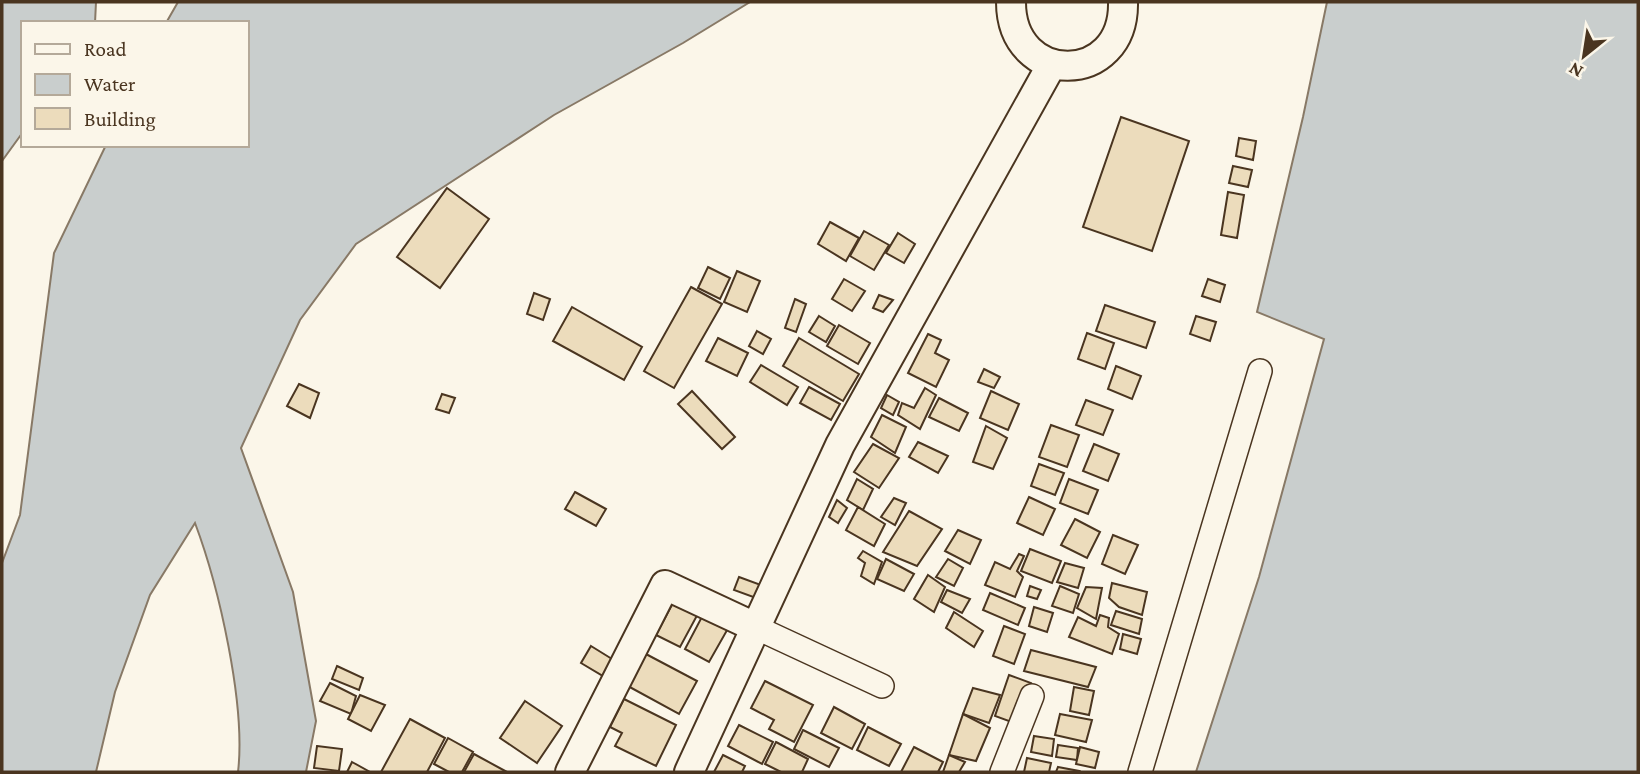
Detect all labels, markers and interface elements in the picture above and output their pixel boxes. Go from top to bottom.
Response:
legend [21,21,248,147]
north arrow [1549,21,1619,91]
text: Road [84,37,127,61]
text: N [1565,58,1587,83]
text: Water [84,72,136,96]
text: Building [84,107,156,131]

